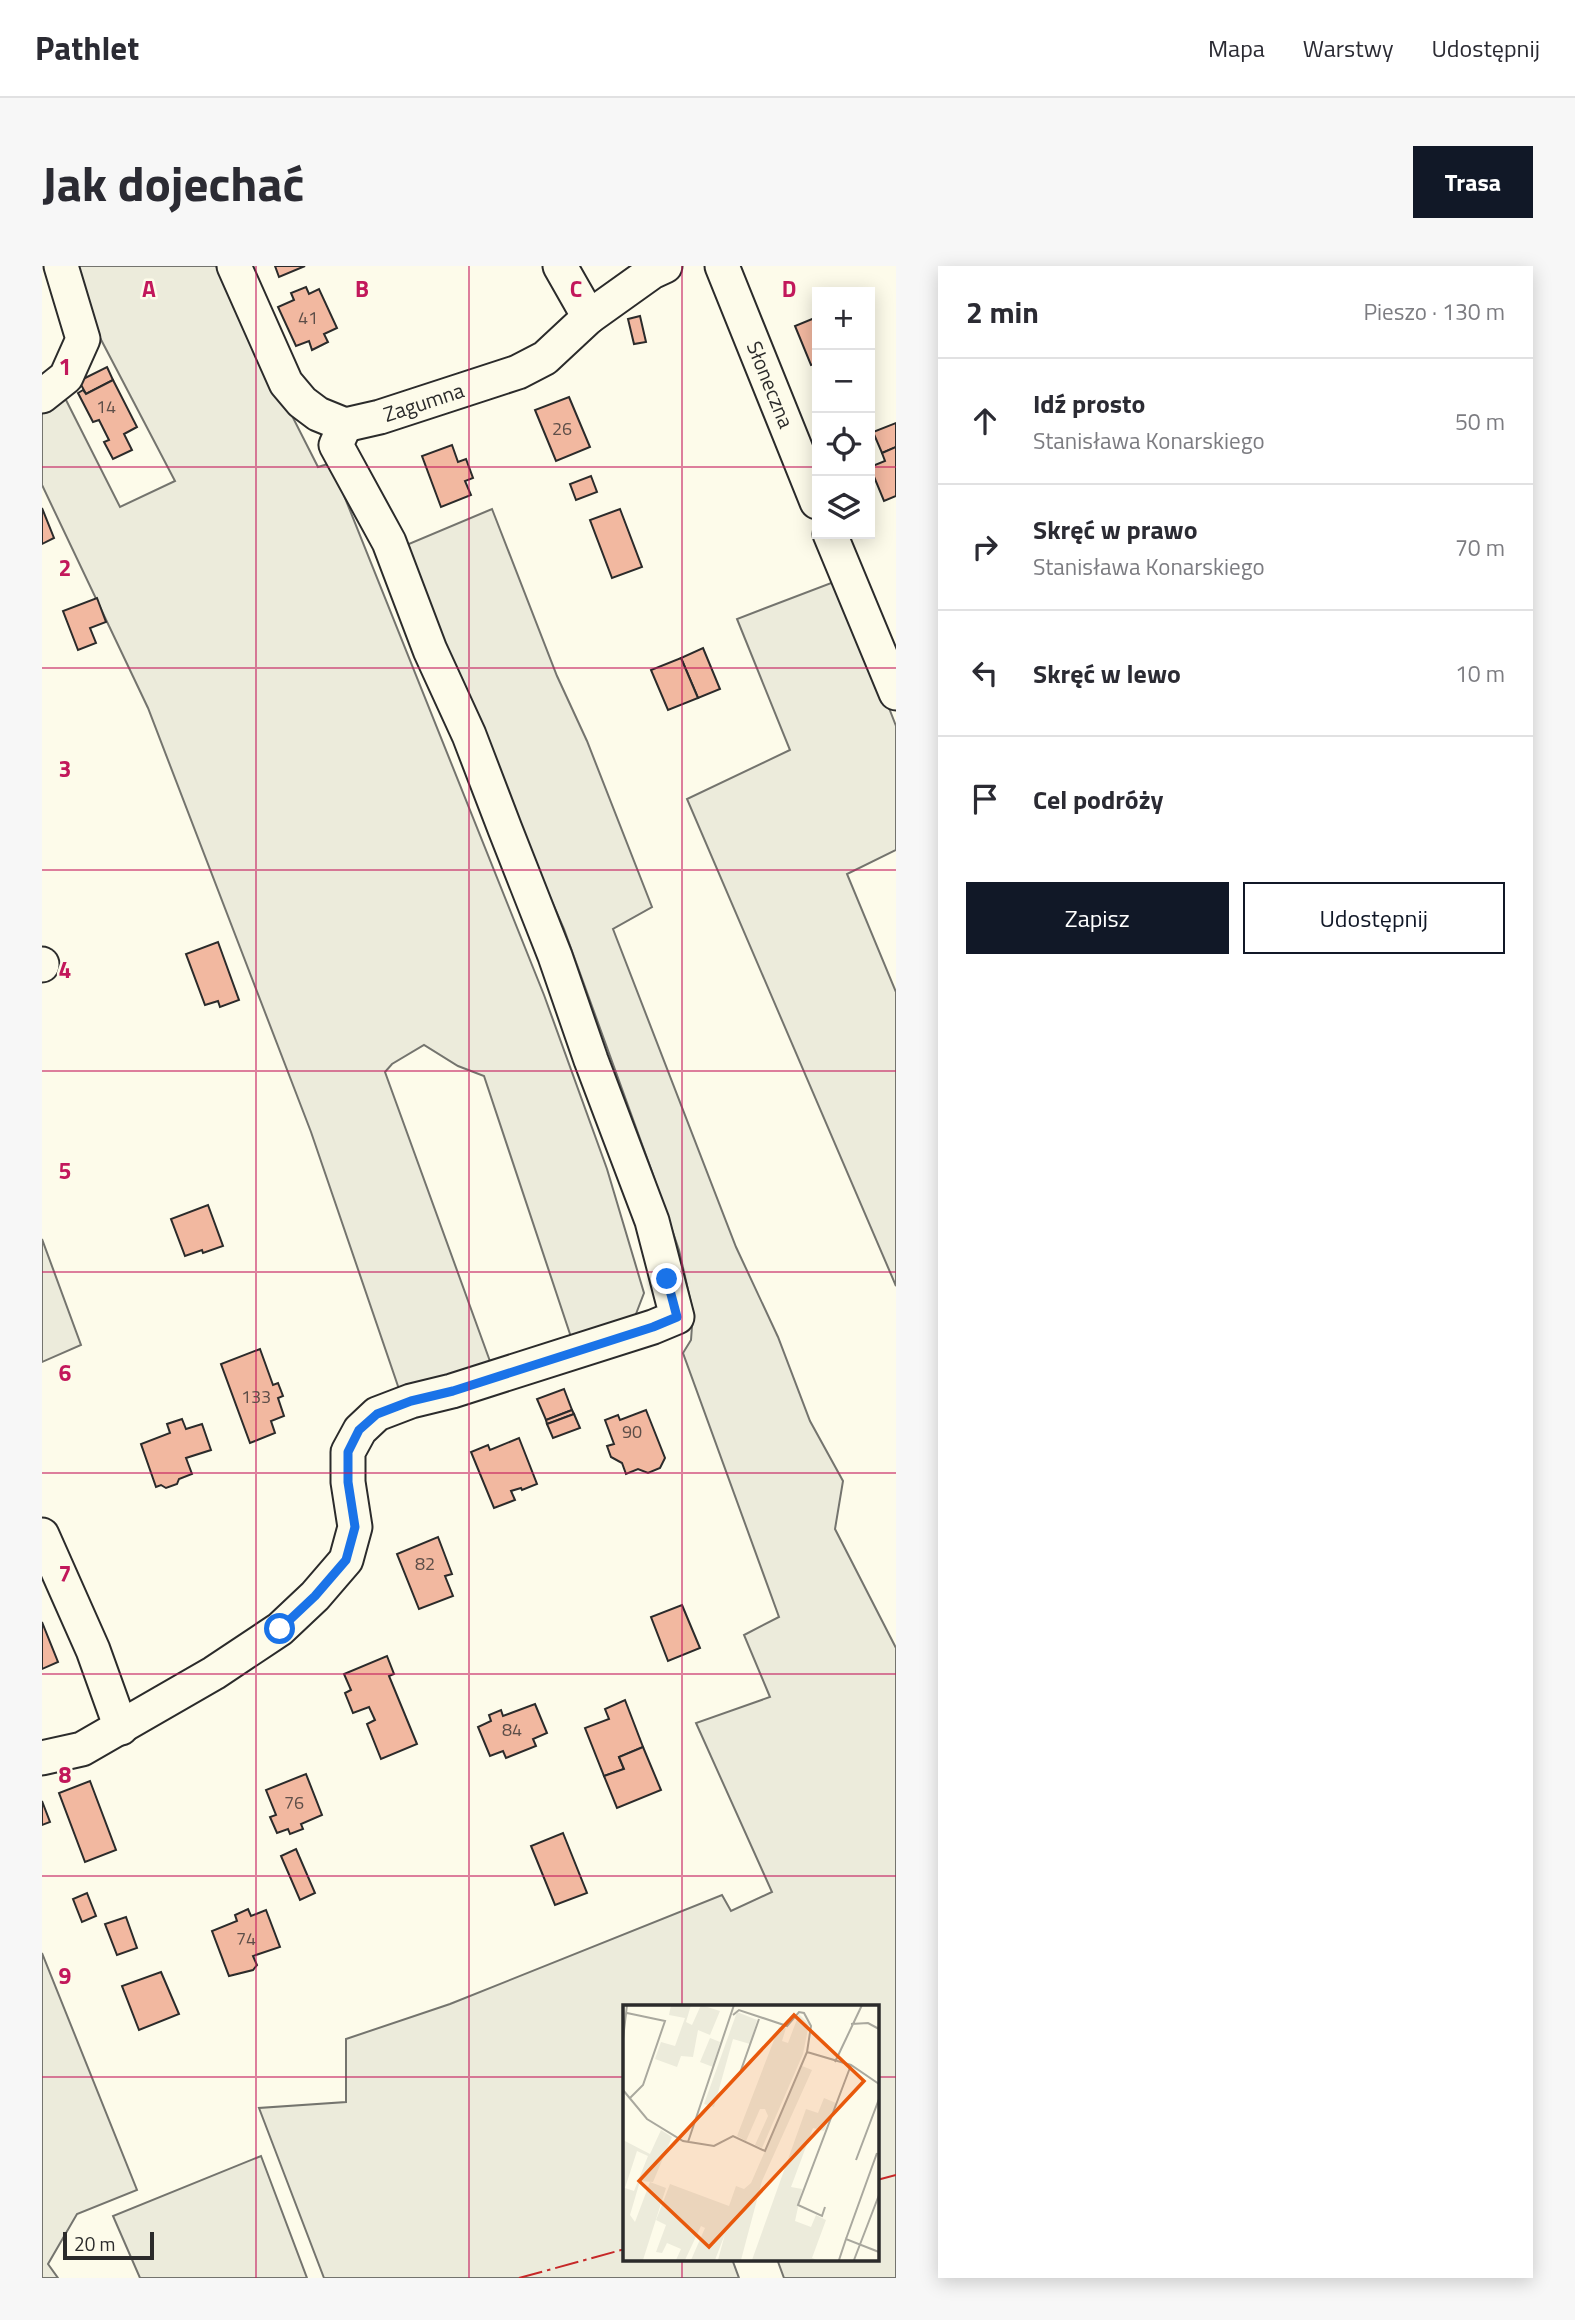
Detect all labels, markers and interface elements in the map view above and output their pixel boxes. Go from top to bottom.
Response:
text: Pathlet [35,23,139,73]
text: Mapa [1208,30,1265,66]
text: Warstwy [1303,30,1394,66]
text: Udostępnij [1432,30,1540,66]
text: Jak dojechać [42,145,304,220]
button: Trasa [1413,146,1533,218]
text: A [142,271,156,306]
text: B [355,271,369,306]
text: C [570,271,582,306]
text: D [782,271,796,306]
map controls [812,287,875,539]
button: + [812,287,875,350]
text: 2 min [966,289,1039,335]
text: Pieszo · 130 m [1363,294,1505,329]
house number: 41 [298,304,318,331]
street label: Słoneczna [739,336,803,433]
text: 1 [59,349,71,384]
button: − [812,350,875,413]
street label: Zagumna [379,374,468,430]
text: Idź prosto [1033,384,1145,423]
house number: 14 [96,393,116,420]
icon: ahead [966,402,1004,440]
text: 50 m [1455,404,1505,439]
button: locate [812,413,875,476]
house number: 26 [552,415,572,442]
text: Stanisława Konarskiego [1033,423,1265,458]
button: layers [812,476,875,539]
text: Skręć w prawo [1033,510,1198,549]
icon: right [966,528,1004,566]
text: 70 m [1455,530,1505,565]
text: Stanisława Konarskiego [1033,549,1265,584]
text: 2 [59,550,71,585]
icon: left [966,654,1004,692]
text: Skręć w lewo [1033,654,1181,693]
text: 10 m [1455,656,1505,691]
text: 3 [59,751,71,786]
icon: arrive [966,780,1004,818]
text: Cel podróży [1033,780,1163,819]
button: Zapisz [966,882,1229,954]
button: Udostępnij [1243,882,1505,954]
text: 4 [59,952,71,987]
text: 5 [59,1153,71,1188]
route end [651,1263,682,1294]
text: 6 [59,1355,72,1390]
house number: 133 [241,1383,271,1410]
house number: 90 [622,1418,642,1445]
house number: 82 [415,1550,435,1577]
text: 7 [59,1556,71,1591]
route start [264,1613,295,1644]
house number: 84 [502,1716,522,1743]
text: 8 [59,1757,72,1792]
house number: 76 [284,1789,304,1816]
house number: 74 [236,1925,256,1952]
text: 9 [59,1958,72,1993]
inset map [623,2005,878,2260]
scale bar [63,2229,154,2261]
text: 20 m [74,2229,115,2258]

